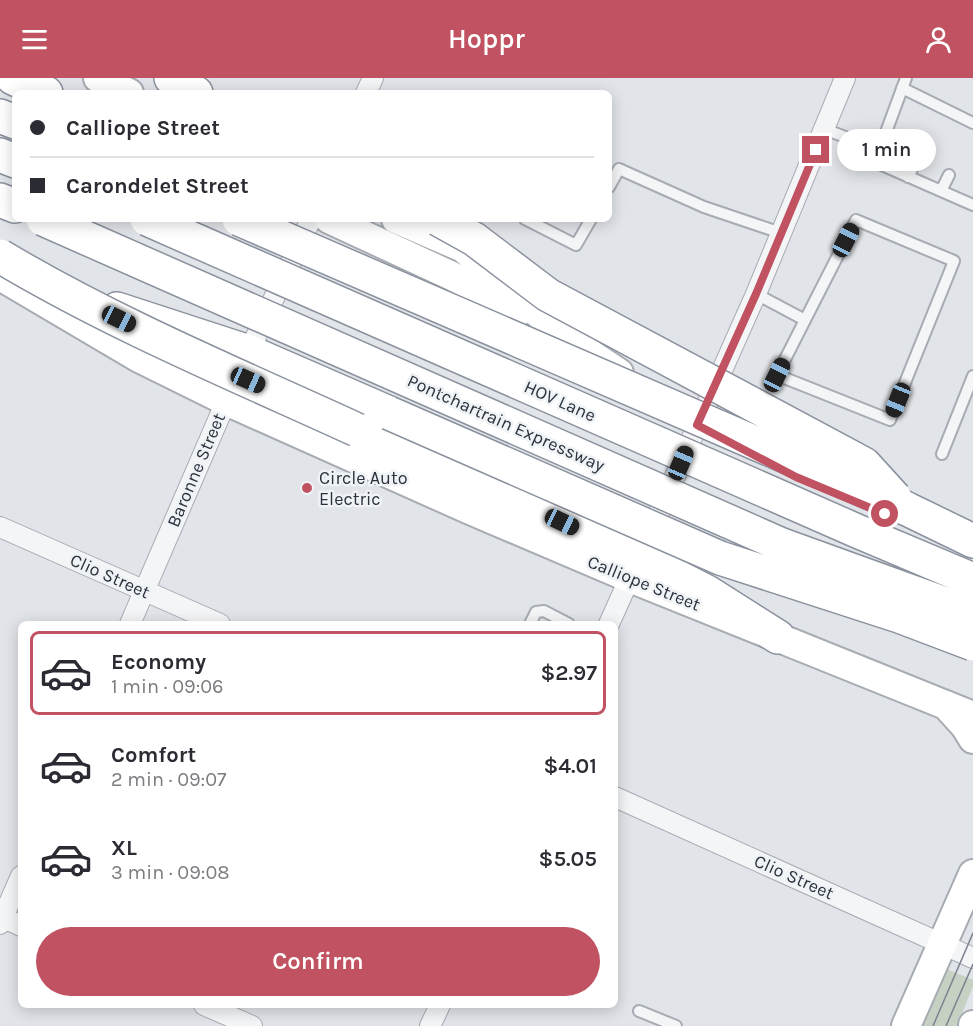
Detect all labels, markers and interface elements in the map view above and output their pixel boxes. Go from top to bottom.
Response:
icon: menu [18,23,51,56]
text: Hoppr [448,23,525,55]
icon: person [922,23,955,56]
text: Calliope Street [66,115,220,141]
callout: 1 min [837,129,936,171]
route end [802,136,829,163]
text: 1 min [862,138,911,161]
text: Carondelet Street [66,173,249,199]
car [830,220,862,260]
car [99,303,139,335]
car [761,355,793,395]
car [228,364,268,396]
street label: Pontchartrain Expressway [404,370,609,477]
street label: HOV Lane [521,375,599,427]
car [883,380,913,420]
street label: Baronne Street [162,409,230,530]
car [666,443,696,483]
place label: Circle Auto Electric [319,467,408,510]
marker: Circle Auto Electric [300,481,314,495]
route start [871,500,898,527]
car [542,506,582,538]
street label: Clio Street [67,549,153,603]
street label: Calliope Street [584,550,704,616]
icon: car [39,646,93,700]
text: Economy [111,649,206,675]
text: $2.97 [541,660,597,686]
text: 1 min · 09:06 [111,675,224,698]
icon: car [39,739,93,793]
text: Comfort [111,742,196,768]
text: $4.01 [543,753,597,779]
text: 2 min · 09:07 [111,768,227,791]
icon: car [39,832,93,886]
text: XL [111,835,137,861]
text: $5.05 [539,846,597,872]
street label: Clio Street [751,850,837,904]
text: 3 min · 09:08 [111,861,230,884]
button: Confirm [36,927,600,996]

